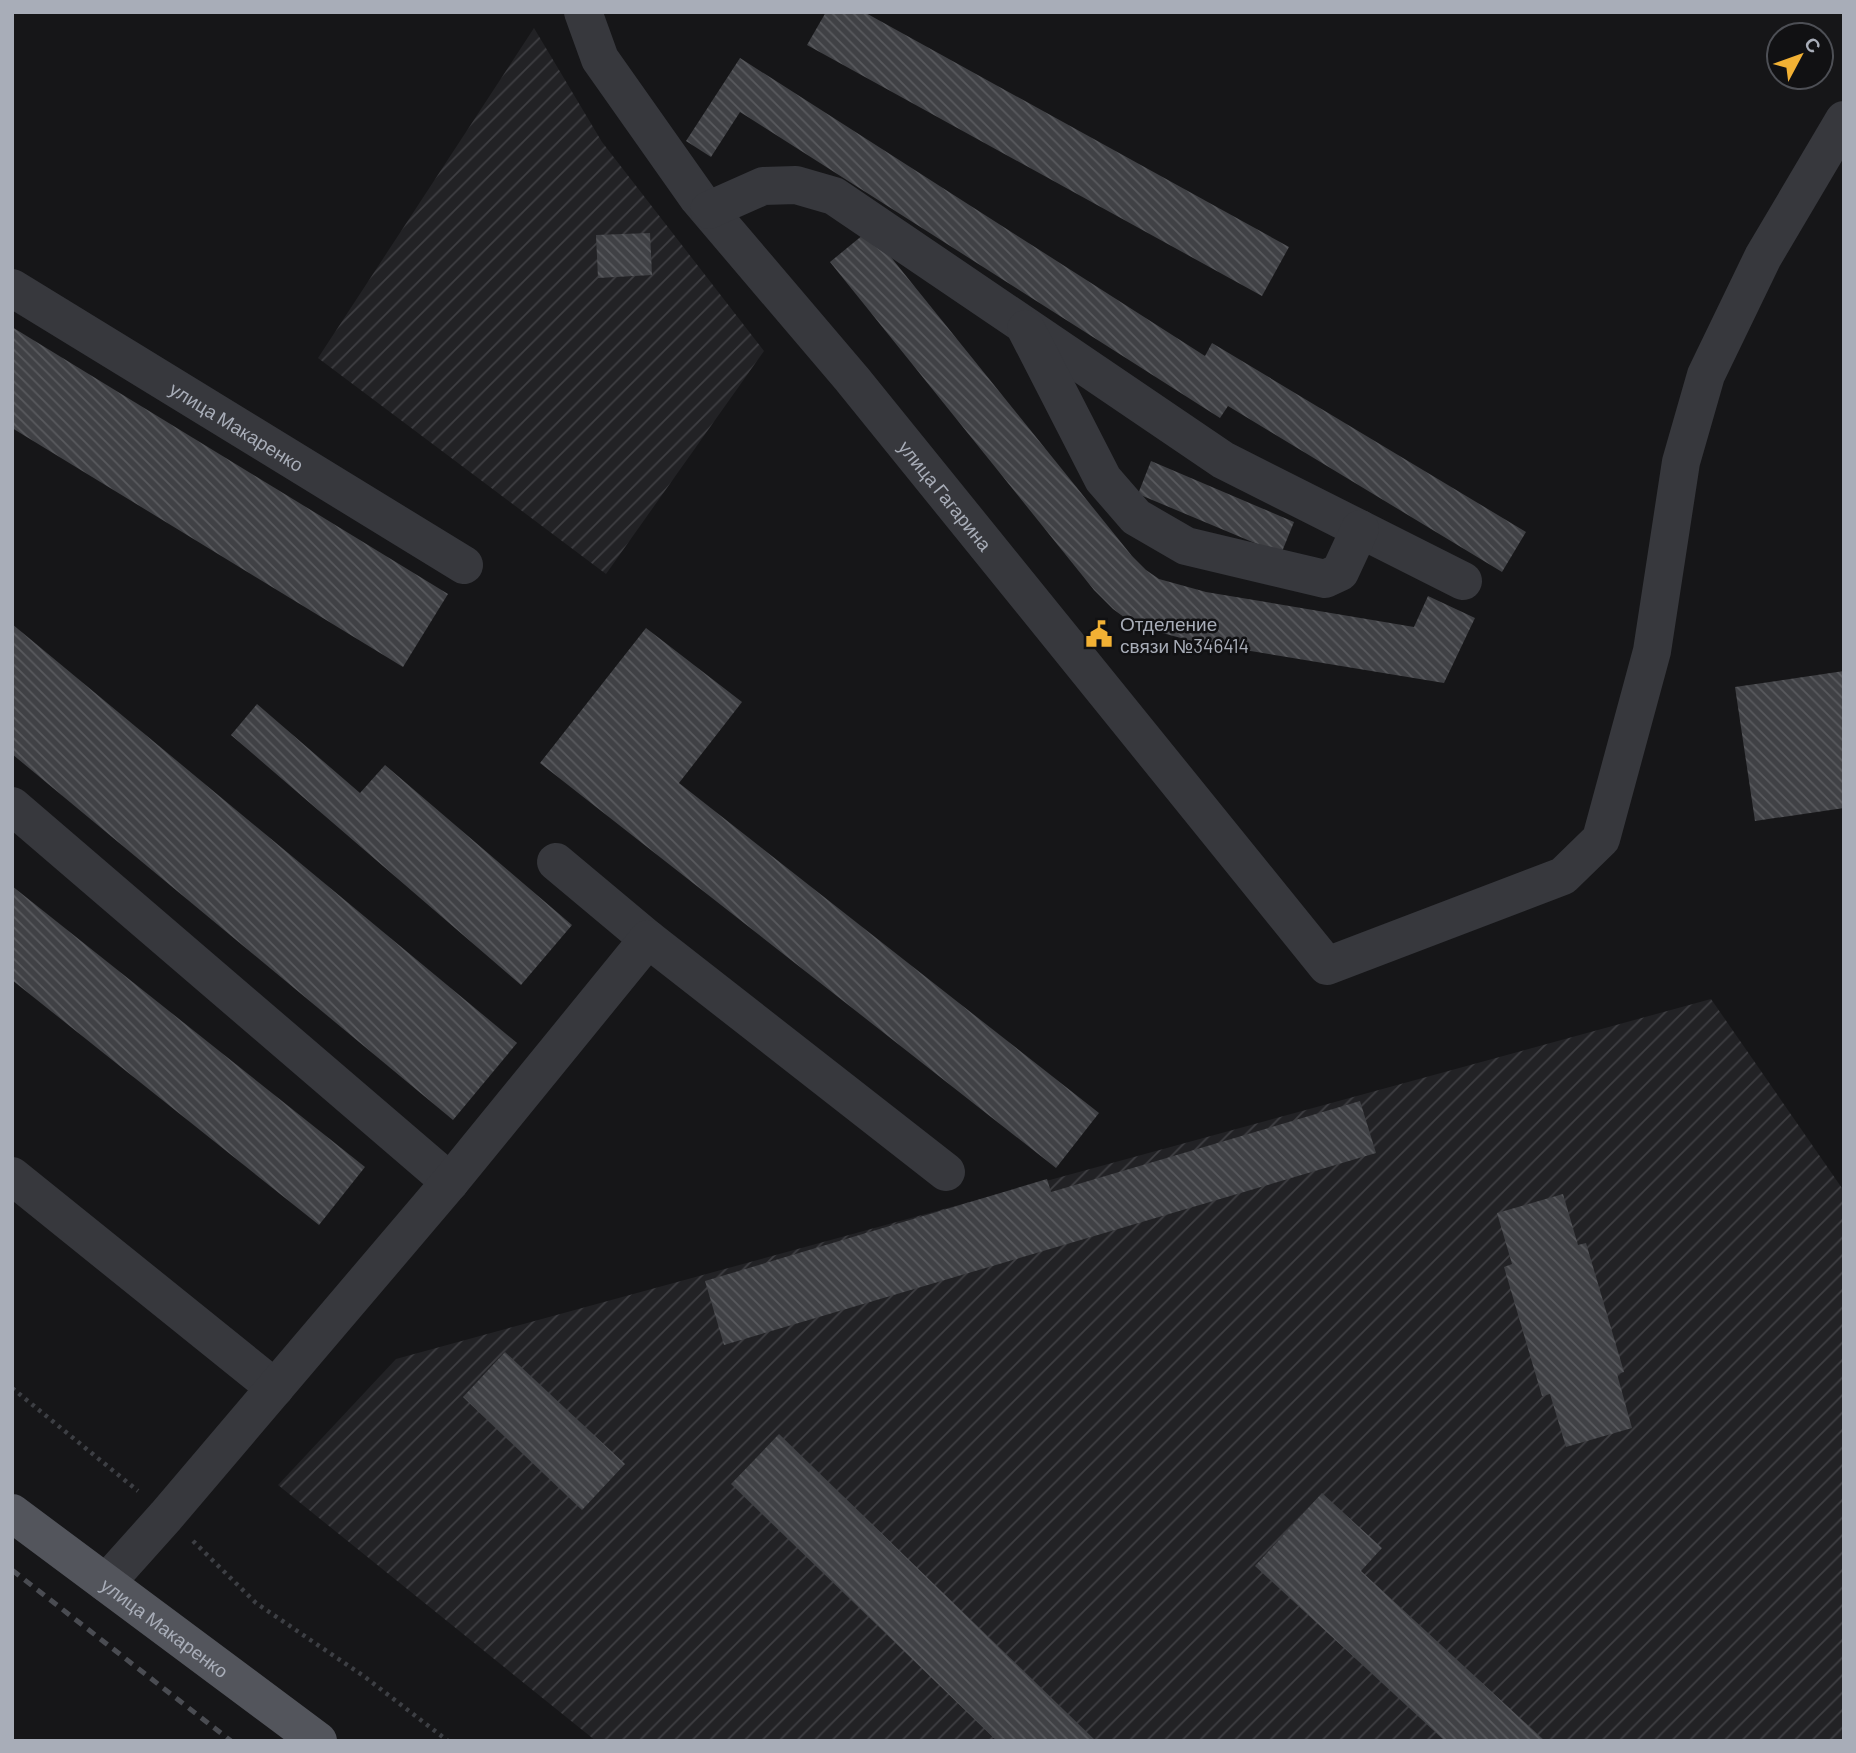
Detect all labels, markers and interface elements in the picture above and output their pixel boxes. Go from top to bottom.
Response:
north arrow [1765,21,1835,91]
text: С [1800,32,1827,57]
street label: улица Макаренко [166,376,308,476]
street label: улица Гагарина [894,435,998,555]
place label: Отделение связи №346414 [1120,612,1249,657]
public building icon: Отделение связи №346414 [1084,619,1114,649]
street label: улица Макаренко [97,1572,233,1682]

